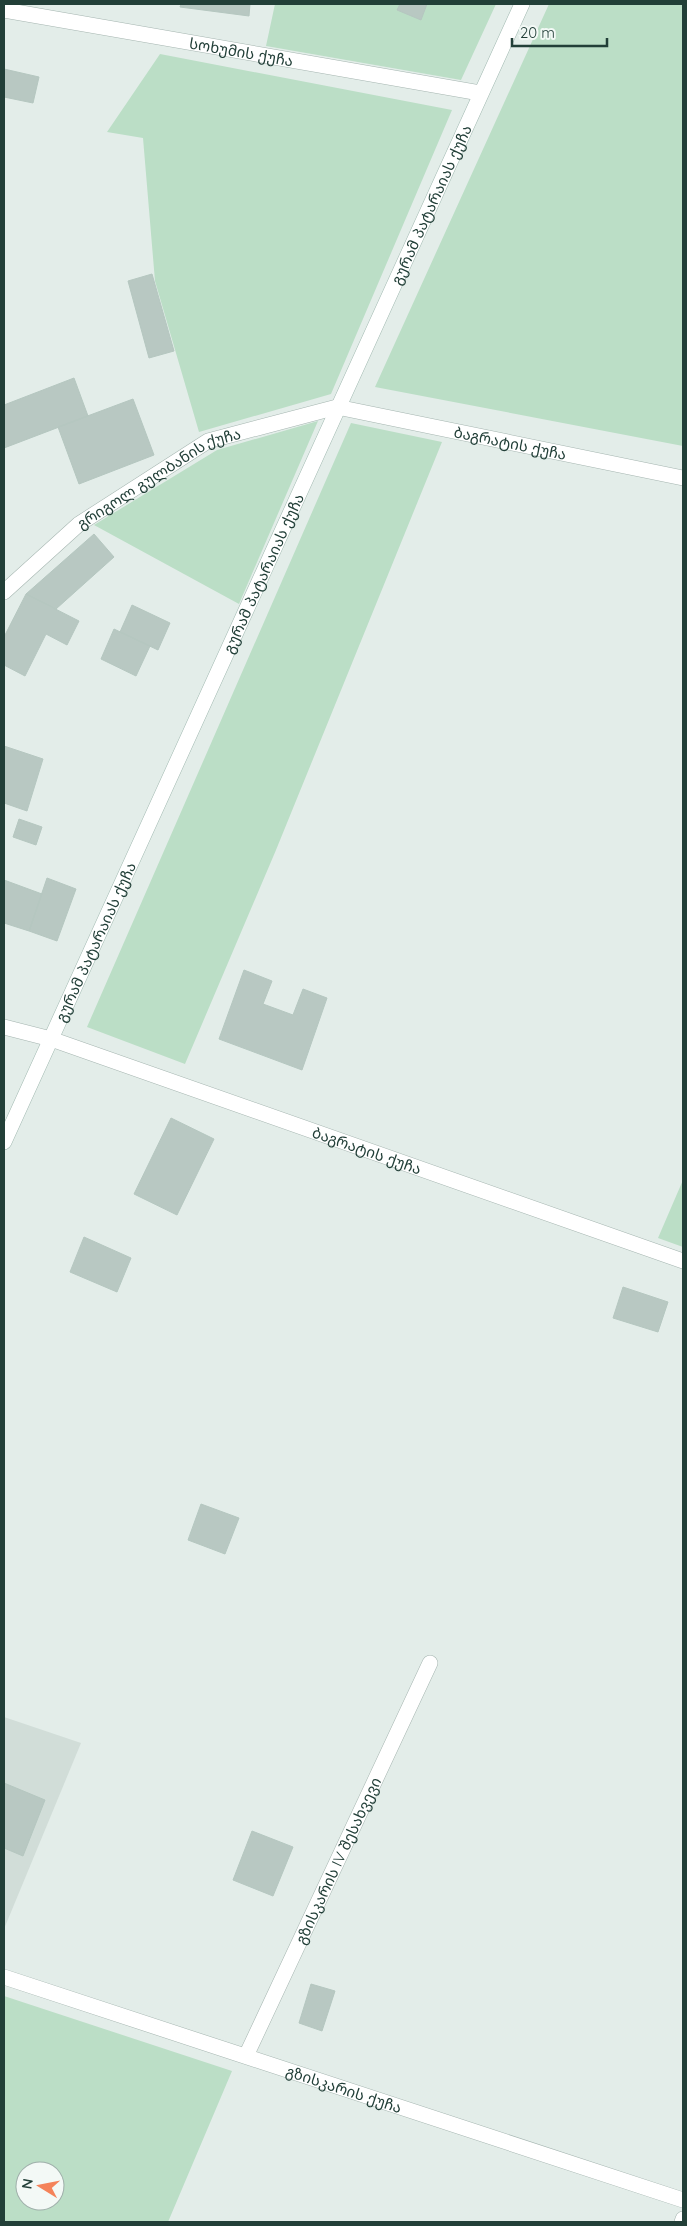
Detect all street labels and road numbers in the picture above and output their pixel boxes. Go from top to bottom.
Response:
street label: სოხუმის ქუჩა [188,33,295,70]
street label: გურამ პატარაიას ქუჩა [386,122,475,287]
street label: ბაგრატის ქუჩა [452,422,568,463]
street label: გრიგოლ გულბანის ქუჩა [73,423,243,533]
street label: გურამ პატარაიას ქუჩა [218,490,308,656]
street label: გურამ პატარაიას ქუჩა [51,859,140,1025]
street label: ბაგრატის ქუჩა [310,1122,424,1178]
street label: გზისკარის IV შესახვევი [290,1774,385,1947]
street label: გზისკარის ქუჩა [284,2061,405,2117]

